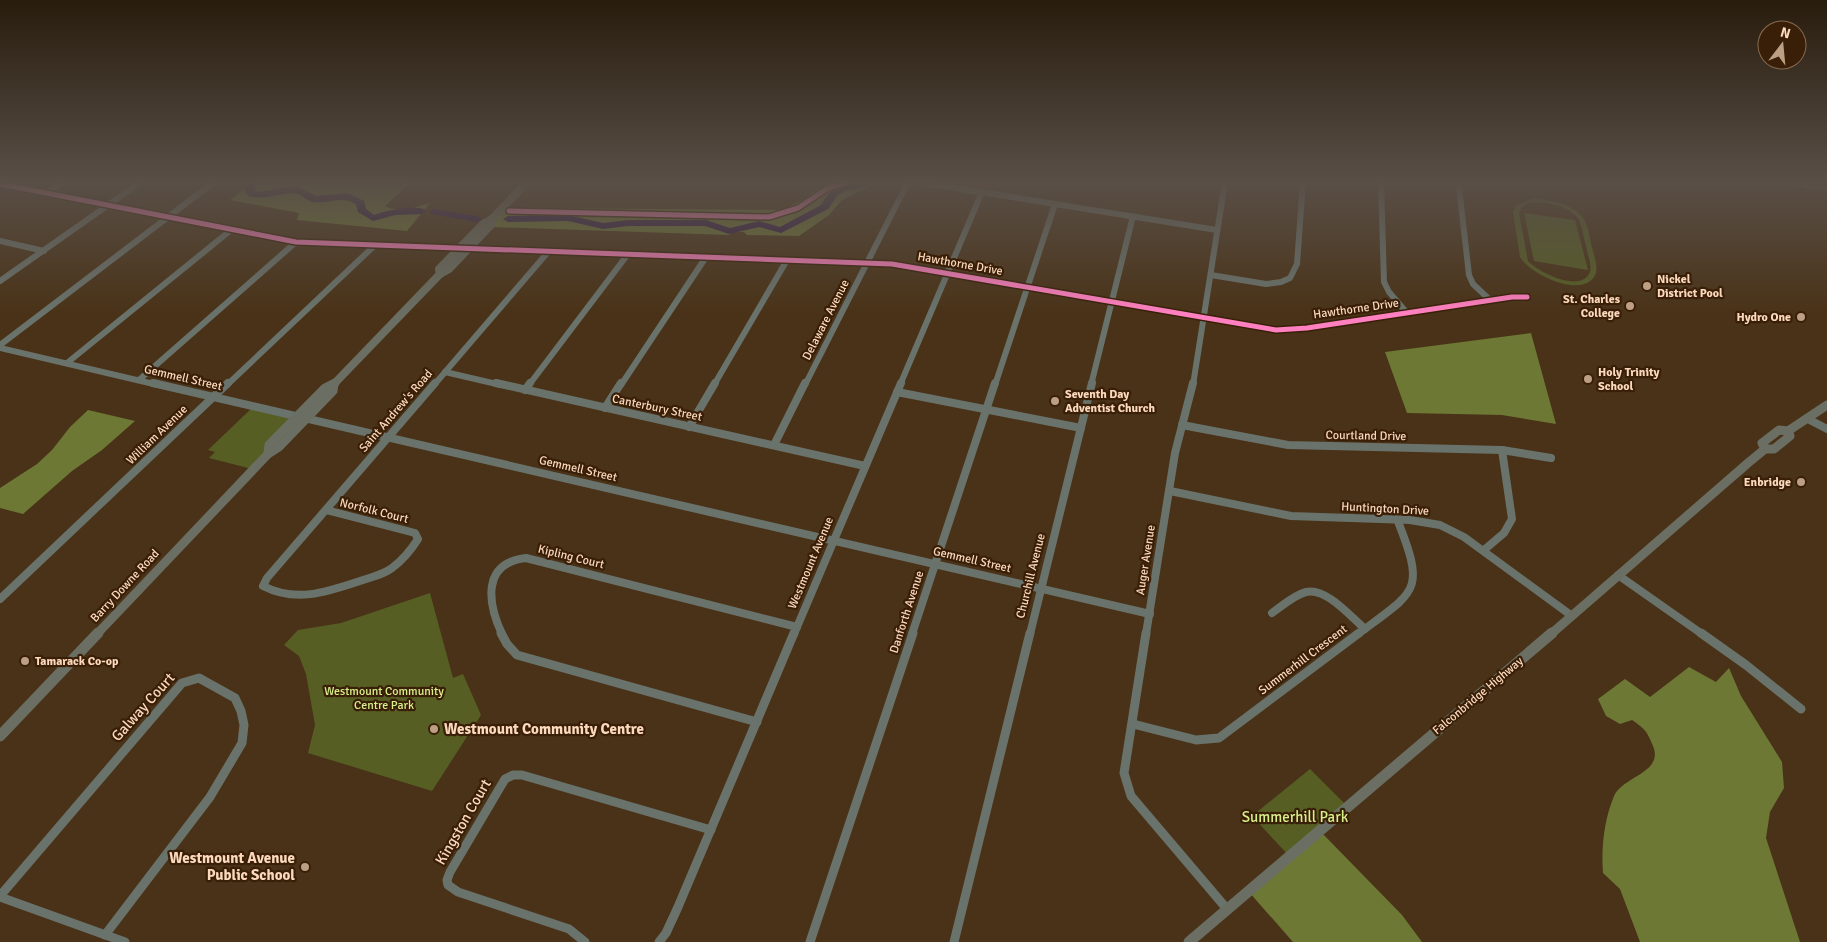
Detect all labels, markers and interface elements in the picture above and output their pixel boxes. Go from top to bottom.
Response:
north arrow [1757,20,1807,70]
text: N [1778,23,1792,42]
street label: Hawthorne Drive [916,249,1004,279]
place label: Nickel District Pool [1657,272,1723,301]
street label: Delaware Avenue [799,277,853,363]
marker: Nickel District Pool [1641,280,1653,292]
place label: St. Charles College [1563,292,1621,321]
street label: Hawthorne Drive [1312,296,1400,322]
marker: St. Charles College [1624,300,1636,312]
place label: Hydro One [1736,310,1791,325]
marker: Hydro One [1795,311,1807,323]
street label: Gemmell Street [142,362,224,394]
place label: Holy Trinity School [1598,365,1660,394]
street label: Saint Andrew's Road [356,367,436,455]
marker: Holy Trinity School [1582,373,1594,385]
place label: Seventh Day Adventist Church [1065,387,1155,416]
street label: Canterbury Street [611,391,703,425]
marker: Seventh Day Adventist Church [1049,395,1061,407]
street label: William Avenue [123,402,191,468]
street label: Courtland Drive [1325,428,1407,444]
street label: Gemmell Street [537,453,619,485]
place label: Enbridge [1744,475,1791,490]
marker: Enbridge [1795,476,1807,488]
street label: Norfolk Court [338,495,410,527]
street label: Huntington Drive [1341,499,1429,519]
street label: Westmount Avenue [785,515,837,611]
street label: Auger Avenue [1133,524,1159,596]
street label: Churchill Avenue [1013,532,1049,620]
street label: Kipling Court [536,542,606,572]
street label: Gemmell Street [931,544,1013,576]
street label: Barry Downe Road [87,546,163,626]
street label: Danforth Avenue [887,569,927,655]
street label: Summerhill Crescent [1256,622,1350,698]
place label: Tamarack Co-op [35,654,119,669]
street label: Falconbridge Highway [1430,654,1527,738]
marker: Tamarack Co-op [19,655,31,667]
street label: Galway Court [108,669,178,745]
park label: Westmount Community Centre Park [324,684,444,713]
place label: Westmount Community Centre [444,720,644,738]
marker: Westmount Community Centre [428,723,440,735]
street label: Kingston Court [431,776,495,868]
park label: Summerhill Park [1242,808,1349,826]
place label: Westmount Avenue Public School [169,849,295,884]
marker: Westmount Avenue Public School [299,861,311,873]

